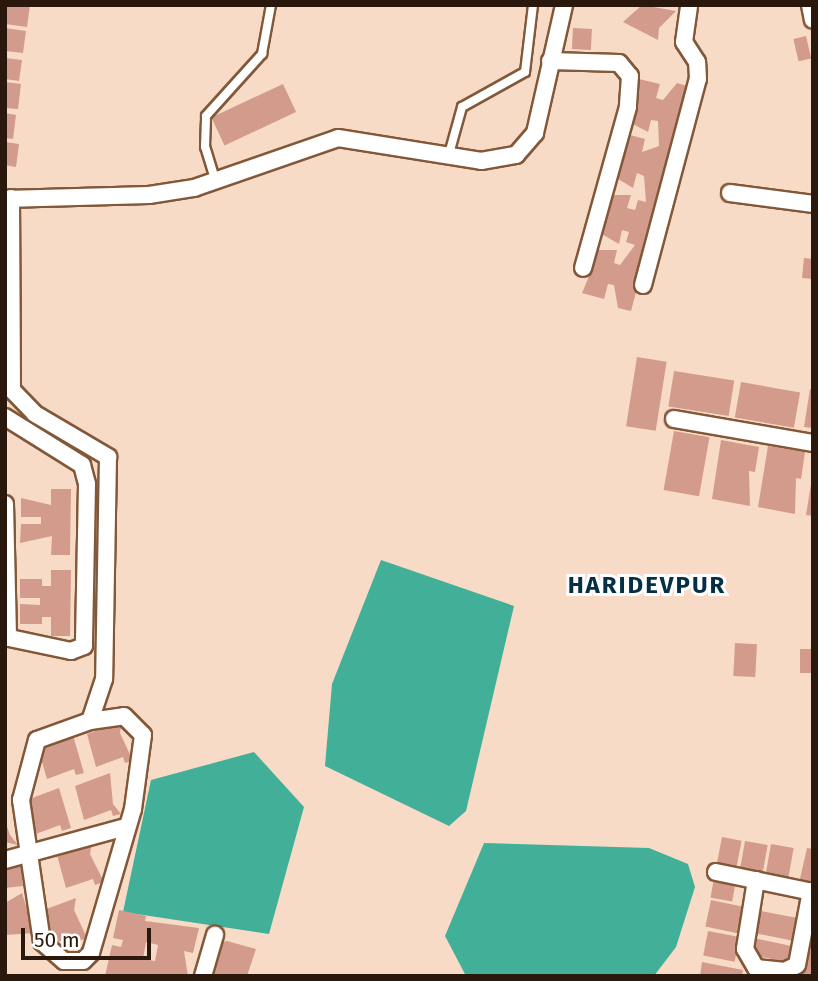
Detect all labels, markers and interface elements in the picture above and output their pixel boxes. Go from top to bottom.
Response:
district label: HARIDEVPUR [569,572,725,600]
scale bar [24,914,154,958]
text: 50 m [34,927,80,953]

